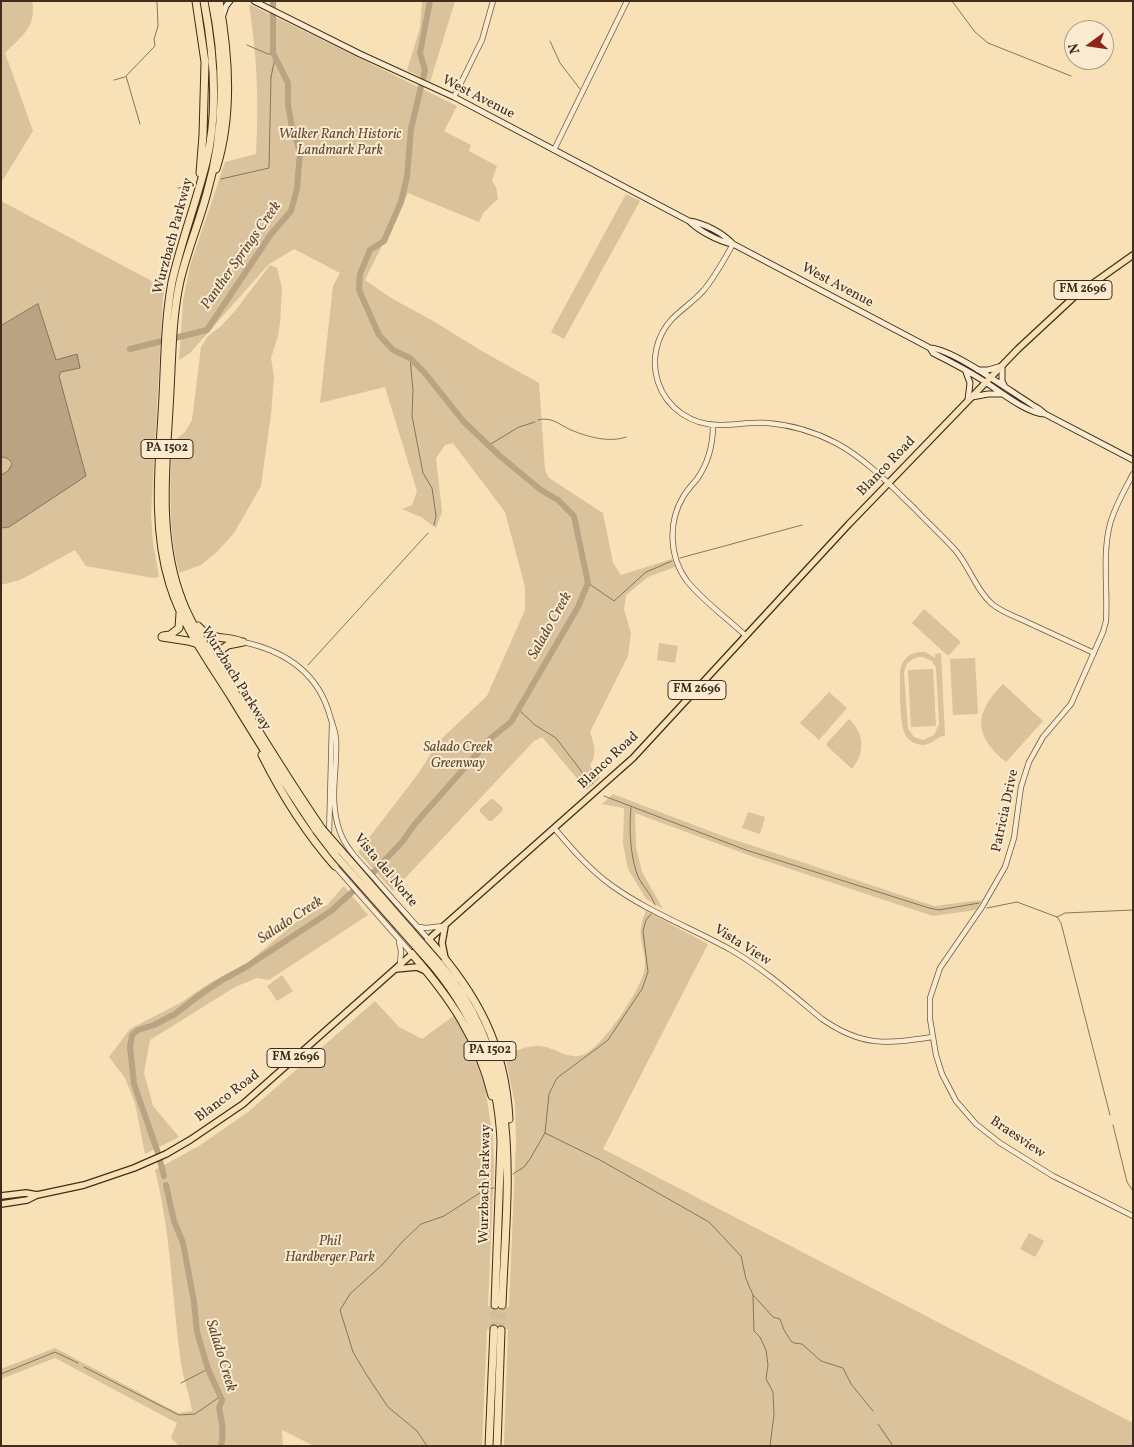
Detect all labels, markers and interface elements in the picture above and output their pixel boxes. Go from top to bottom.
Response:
north arrow [1064,20,1114,70]
text: N [1064,41,1085,56]
street label: West Avenue [439,73,517,123]
park label: Walker Ranch Historic Landmark Park [279,127,401,160]
street label: Wurzbach Parkway [150,176,198,296]
water label: Panther Springs Creek [198,198,286,314]
street label: West Avenue [798,260,876,312]
road number: FM 2696 [1054,280,1112,300]
street label: Blanco Road [854,434,920,500]
road number: PA 1502 [141,439,193,458]
water label: Salado Creek [525,589,577,663]
street label: Wurzbach Parkway [196,624,274,734]
road number: FM 2696 [668,680,726,700]
street label: Blanco Road [575,729,643,793]
park label: Salado Creek Greenway [423,740,493,772]
street label: Patricia Drive [989,768,1023,854]
street label: Vista del Norte [350,831,420,911]
water label: Salado Creek [255,893,327,949]
street label: Vista View [710,922,774,970]
road number: PA 1502 [464,1042,516,1060]
road number: FM 2696 [267,1048,325,1068]
street label: Blanco Road [192,1067,264,1127]
street label: Braesview [986,1113,1048,1163]
street label: Wurzbach Parkway [477,1124,495,1244]
park label: Phil Hardberger Park [285,1234,375,1266]
water label: Salado Creek [201,1318,239,1394]

